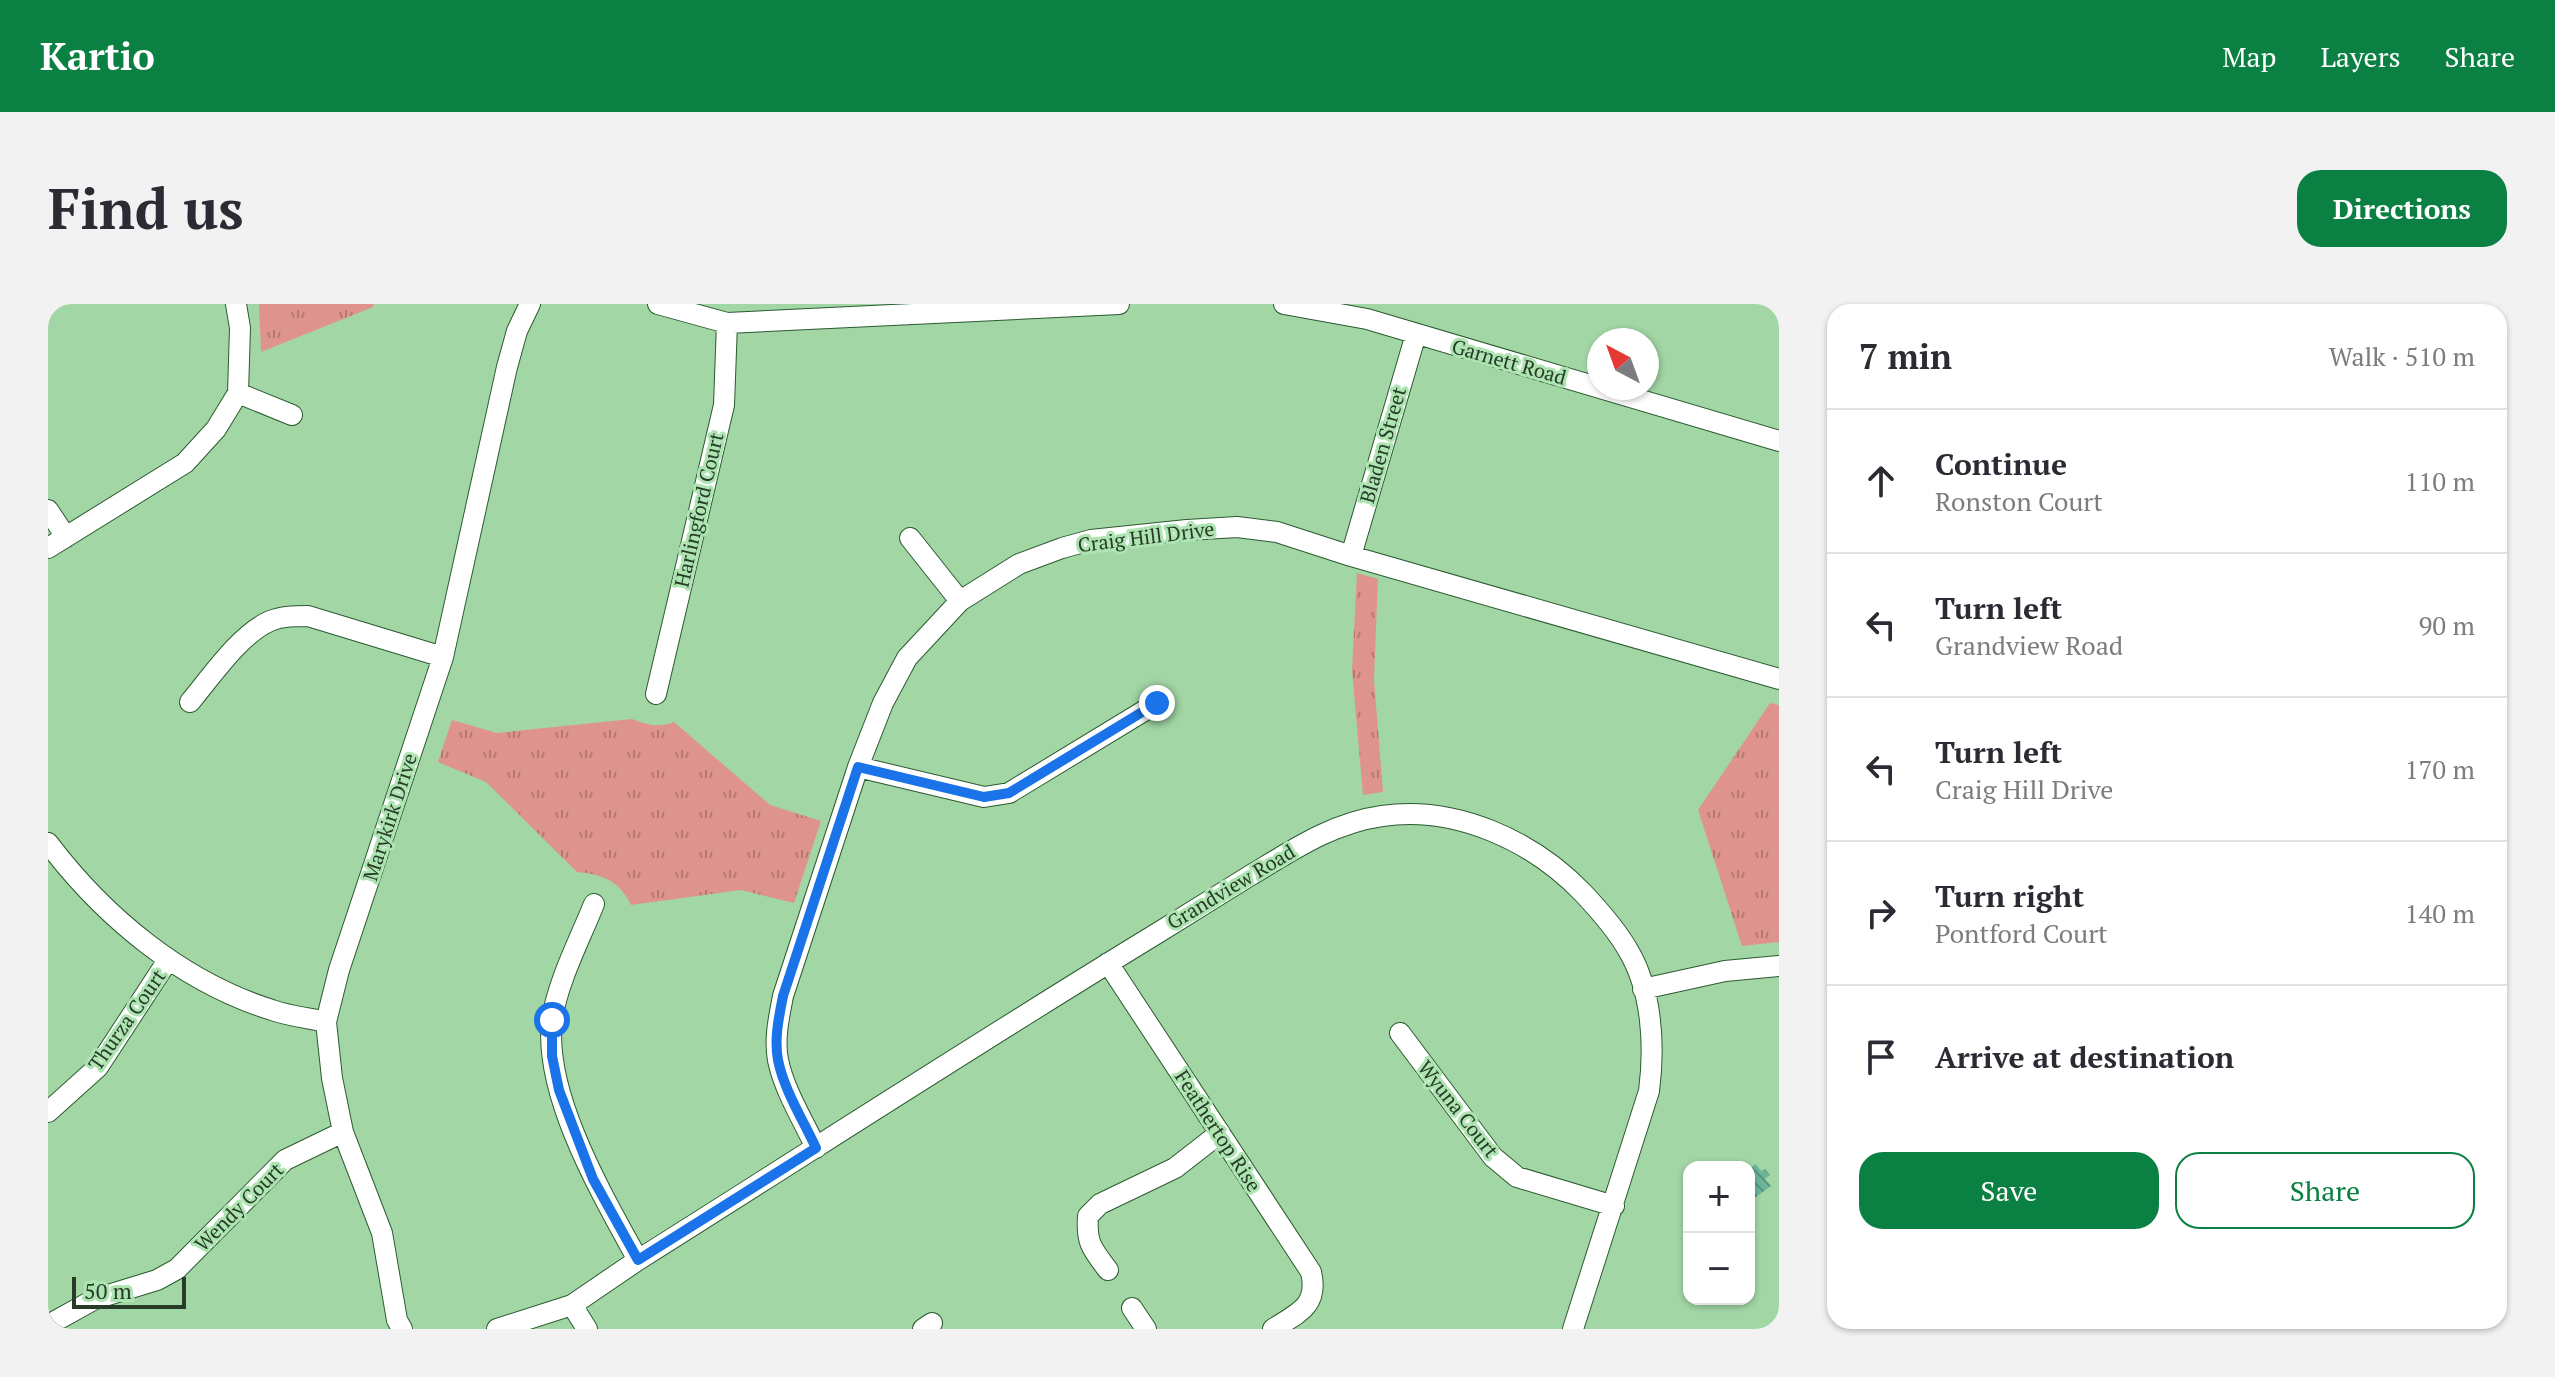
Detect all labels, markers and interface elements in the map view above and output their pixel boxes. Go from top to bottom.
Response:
text: Kartio [40,31,155,81]
text: Map [2222,38,2276,75]
text: Layers [2320,38,2401,75]
text: Share [2445,38,2515,75]
button: Directions [2297,170,2507,247]
text: Find us [48,171,244,245]
north arrow [1587,328,1659,400]
street label: Garnett Road [1449,332,1569,391]
text: 7 min [1859,334,1952,379]
text: Walk · 510 m [2329,339,2475,373]
street label: Bladen Street [1353,383,1412,506]
street label: Harlingford Court [668,429,730,590]
text: Continue [1935,444,2067,484]
icon: ahead [1859,459,1903,503]
text: 110 m [2405,464,2475,498]
text: Ronston Court [1935,484,2103,518]
street label: Craig Hill Drive [1076,515,1216,558]
text: Turn left [1935,588,2062,628]
icon: left [1859,603,1903,647]
text: 90 m [2419,608,2475,642]
text: Grandview Road [1935,628,2123,662]
route end [1139,685,1175,721]
text: Turn left [1935,732,2062,772]
icon: left [1859,747,1903,791]
street label: Marykirk Drive [356,750,423,884]
text: 170 m [2405,752,2475,786]
text: Craig Hill Drive [1935,772,2113,806]
street label: Grandview Road [1162,838,1300,935]
text: Turn right [1935,876,2084,916]
icon: right [1859,891,1903,935]
text: 140 m [2405,896,2475,930]
text: Pontford Court [1935,916,2108,950]
street label: Thurza Court [82,963,172,1076]
route start [534,1002,570,1038]
icon: arrive [1859,1035,1903,1079]
text: Arrive at destination [1935,1037,2234,1077]
street label: Wyuna Court [1412,1055,1505,1163]
street label: Feathertop Rise [1169,1065,1268,1197]
button: Save [1859,1152,2159,1229]
button: Share [2175,1152,2475,1229]
street label: Wendy Court [188,1156,289,1257]
map controls [1683,1161,1755,1305]
button: + [1683,1161,1755,1233]
button: − [1683,1233,1755,1305]
scale bar [72,1273,186,1309]
text: 50 m [84,1276,132,1305]

